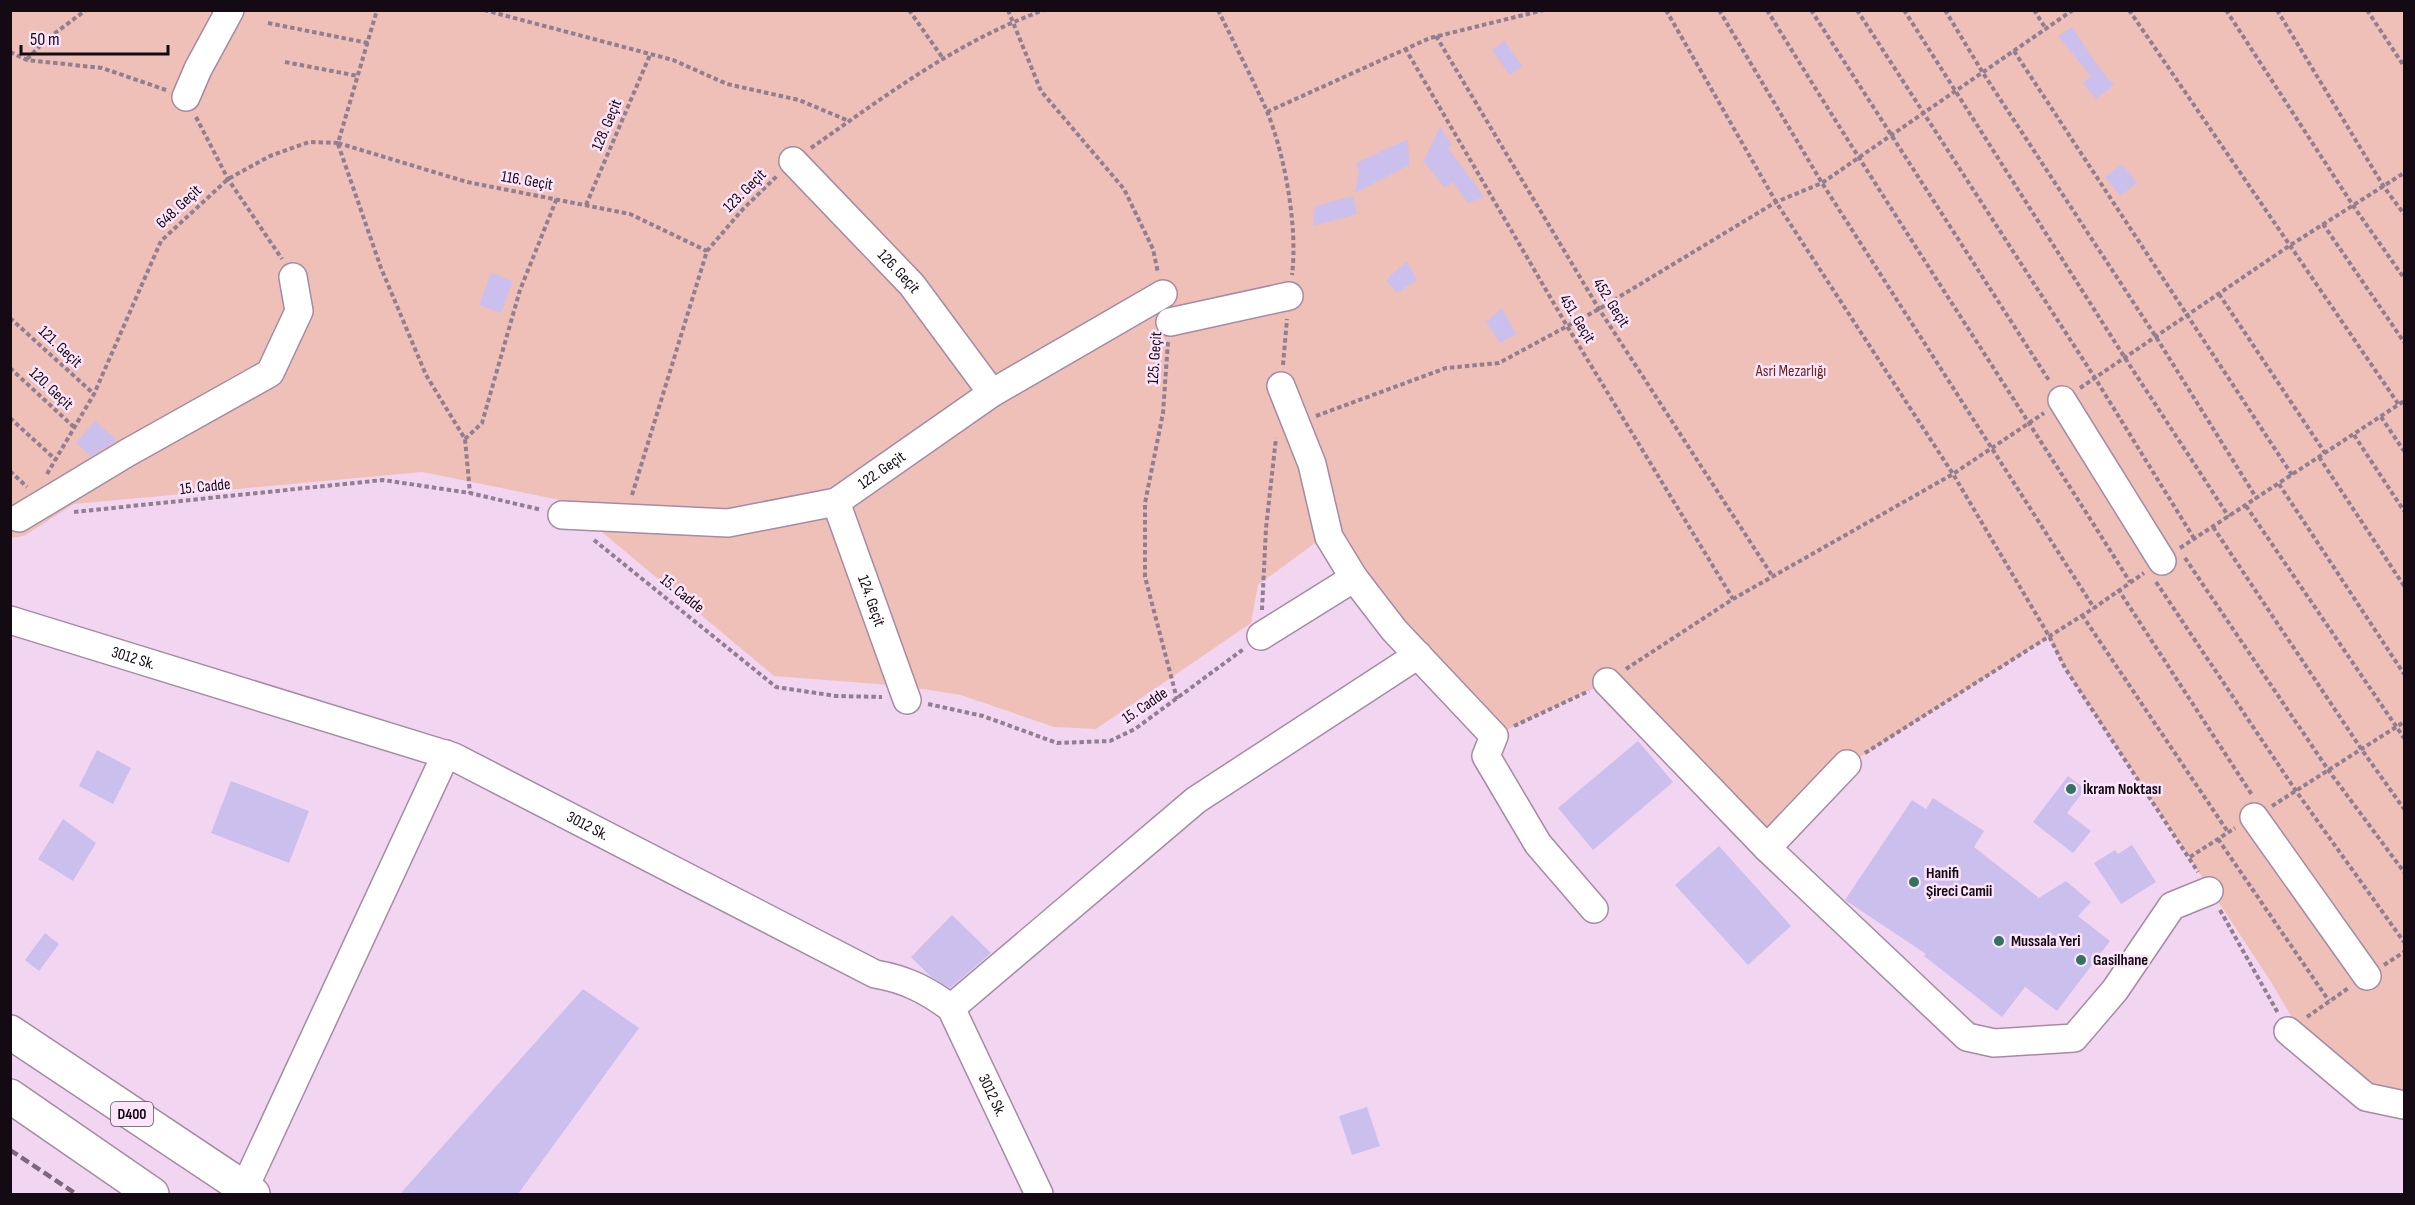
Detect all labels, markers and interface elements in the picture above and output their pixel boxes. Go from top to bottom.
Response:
scale bar [21,18,168,56]
text: 50 m [30,29,60,50]
street label: 128. Geçit [588,97,626,153]
street label: 123. Geçit [719,165,771,217]
street label: 116. Geçit [500,167,554,195]
street label: 648. Geçit [152,181,206,233]
street label: 126. Geçit [874,246,924,297]
street label: 452. Geçit [1589,275,1633,331]
street label: 451. Geçit [1555,291,1599,347]
street label: 121. Geçit [34,322,86,372]
street label: 125. Geçit [1144,331,1166,385]
park label: Asri Mezarlığı [1755,362,1826,381]
street label: 120. Geçit [25,364,77,414]
street label: 122. Geçit [854,447,909,493]
street label: 15. Cadde [179,475,231,499]
street label: 15. Cadde [656,571,708,617]
street label: 124. Geçit [854,573,889,629]
street label: 3012 Sk. [109,642,157,674]
street label: 15. Cadde [1119,684,1171,728]
place label: İkram Noktası [2083,780,2161,799]
marker: İkram Noktası [2064,782,2078,796]
street label: 3012 Sk. [563,807,612,845]
place label: Hanifi Şireci Camii [1926,864,1992,901]
marker: Hanifi Şireci Camii [1907,875,1921,889]
place label: Mussala Yeri [2011,932,2081,951]
marker: Mussala Yeri [1992,934,2006,948]
place label: Gasilhane [2093,951,2148,970]
marker: Gasilhane [2074,953,2088,967]
street label: 3012 Sk. [974,1071,1010,1120]
road number: D400 [111,1102,153,1126]

